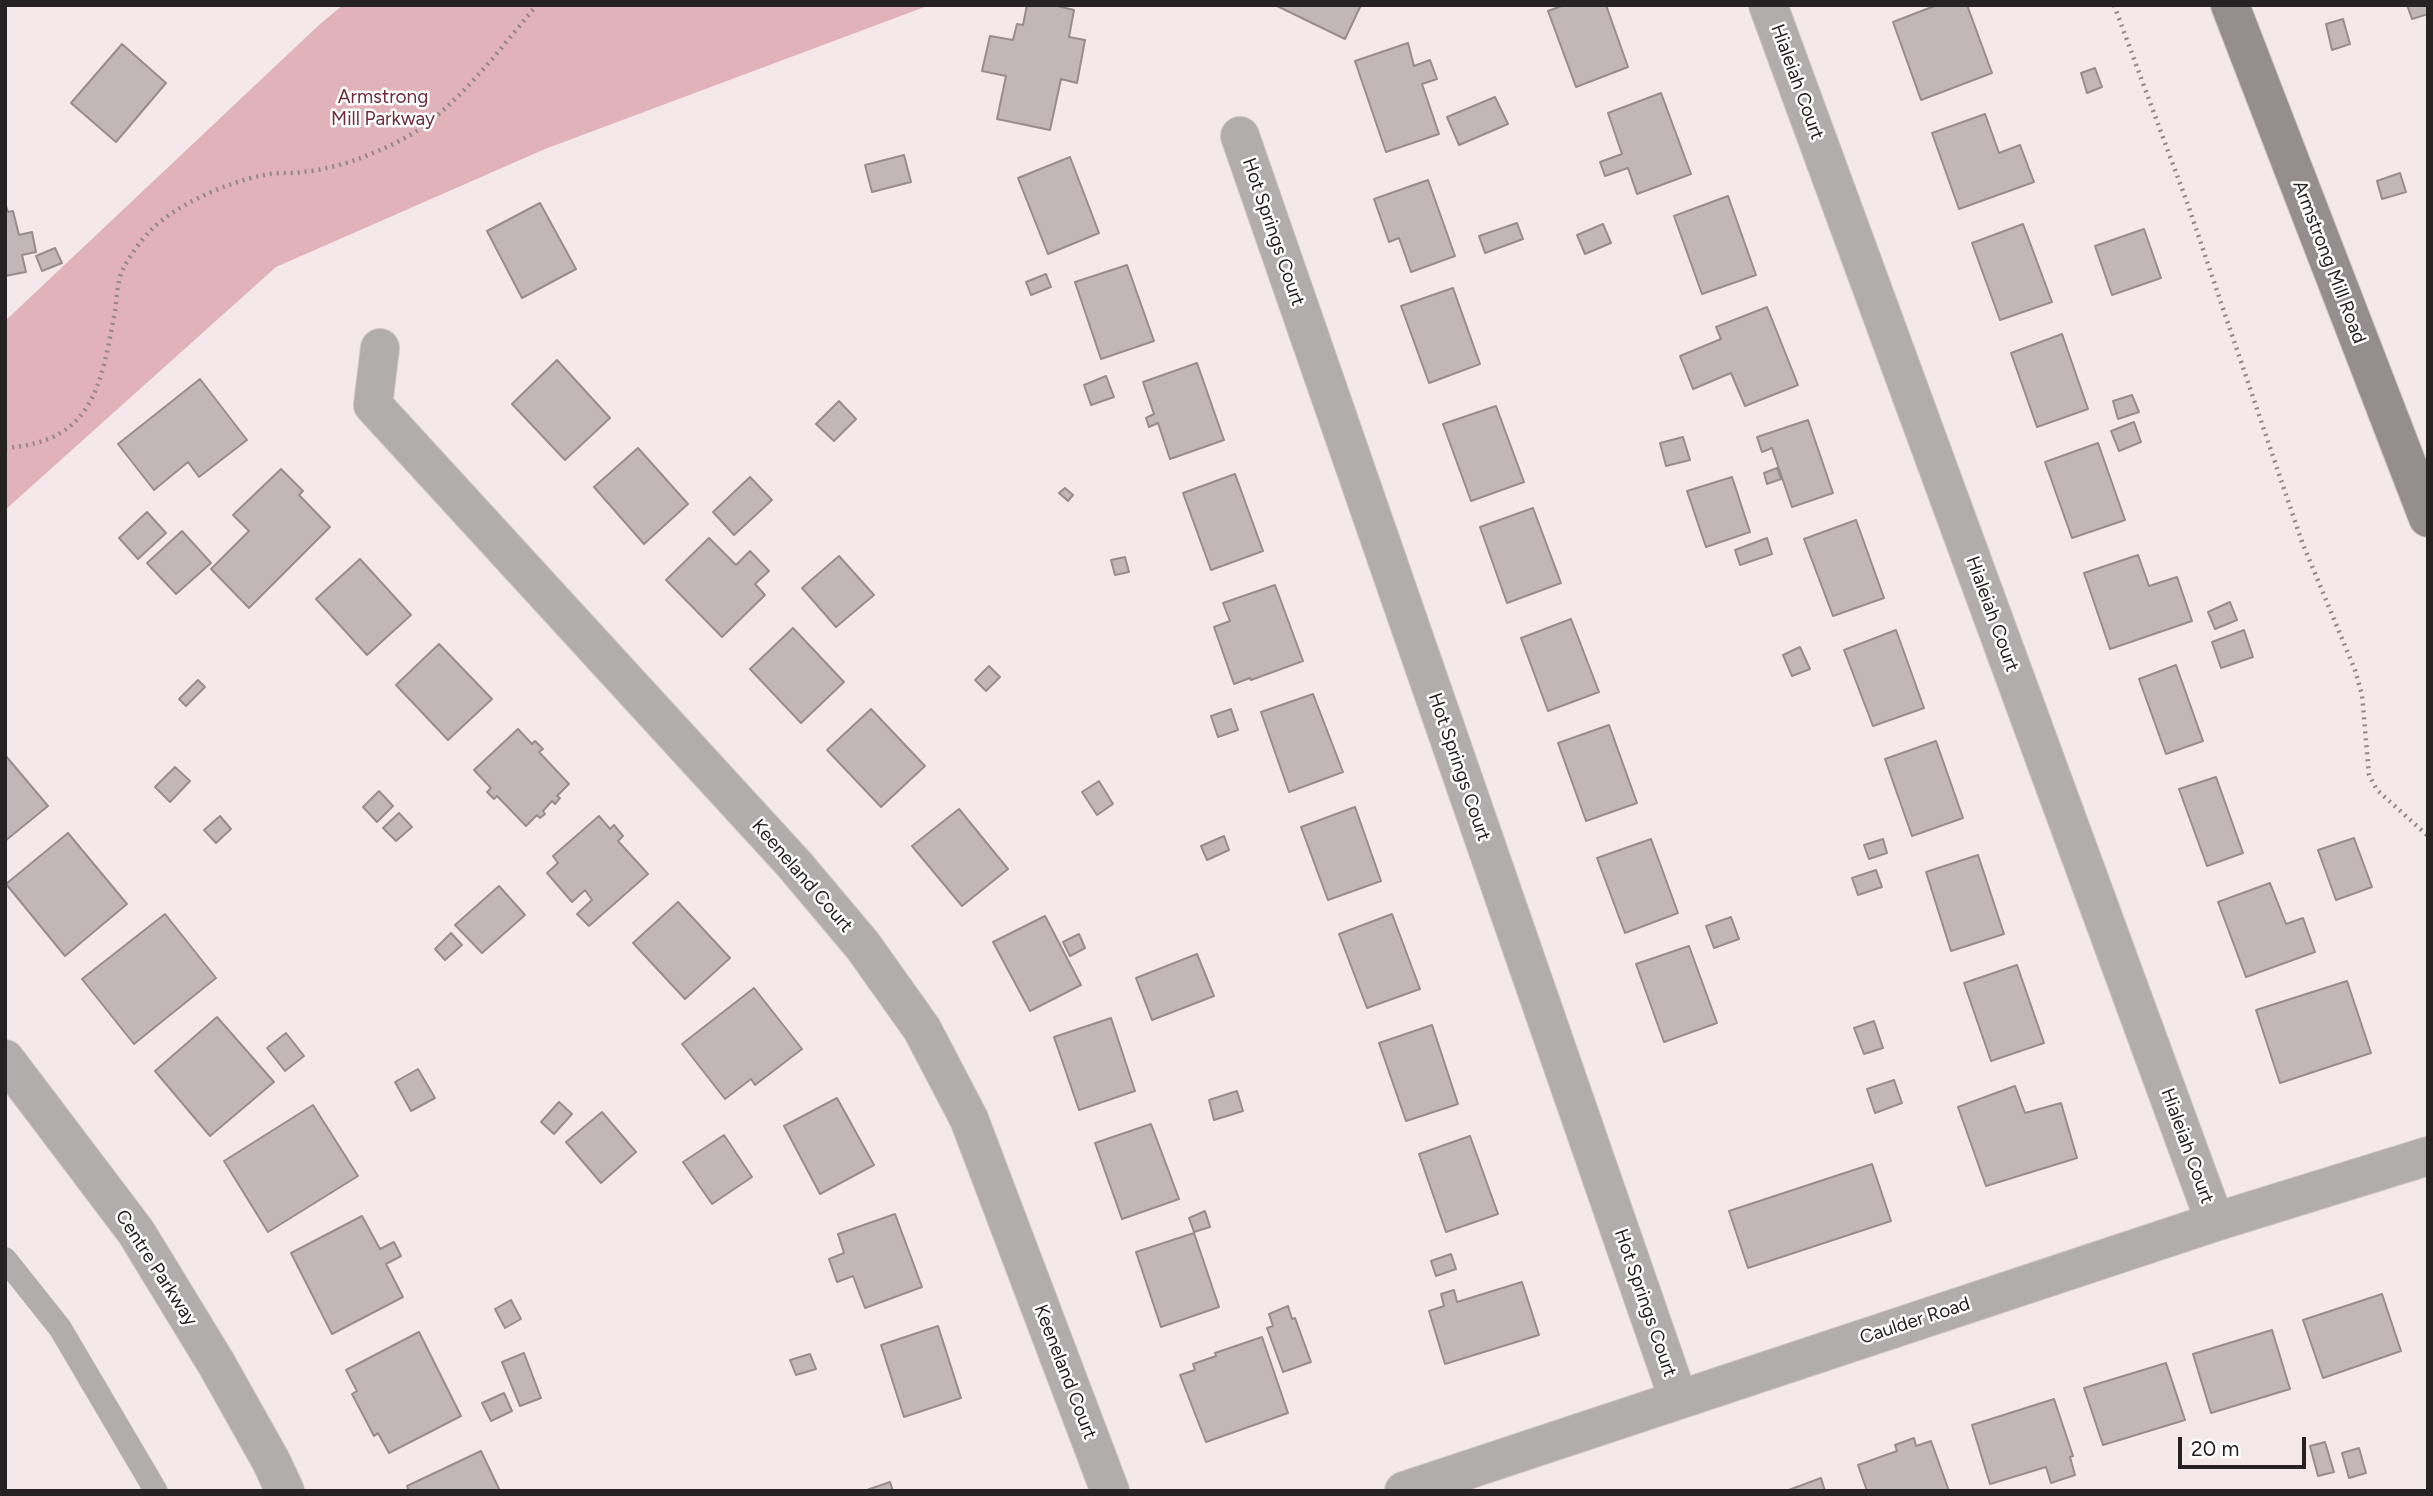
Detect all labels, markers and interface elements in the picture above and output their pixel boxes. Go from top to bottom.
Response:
street label: Hialeiah Court [1766,21,1828,143]
park label: Armstrong Mill Parkway [331,86,435,130]
street label: Hot Springs Court [1237,155,1309,309]
street label: Armstrong Mill Road [2287,177,2371,347]
street label: Hialeiah Court [1961,553,2023,675]
street label: Hot Springs Court [1423,690,1495,844]
street label: Keeneland Court [747,815,857,937]
street label: Hialeiah Court [2156,1085,2218,1207]
street label: Centre Parkway [110,1206,202,1330]
street label: Hot Springs Court [1609,1226,1681,1380]
street label: Caulder Road [1857,1292,1973,1350]
street label: Keeneland Court [1029,1301,1101,1443]
scale bar [2181,1422,2309,1466]
text: 20 m [2191,1436,2239,1461]

